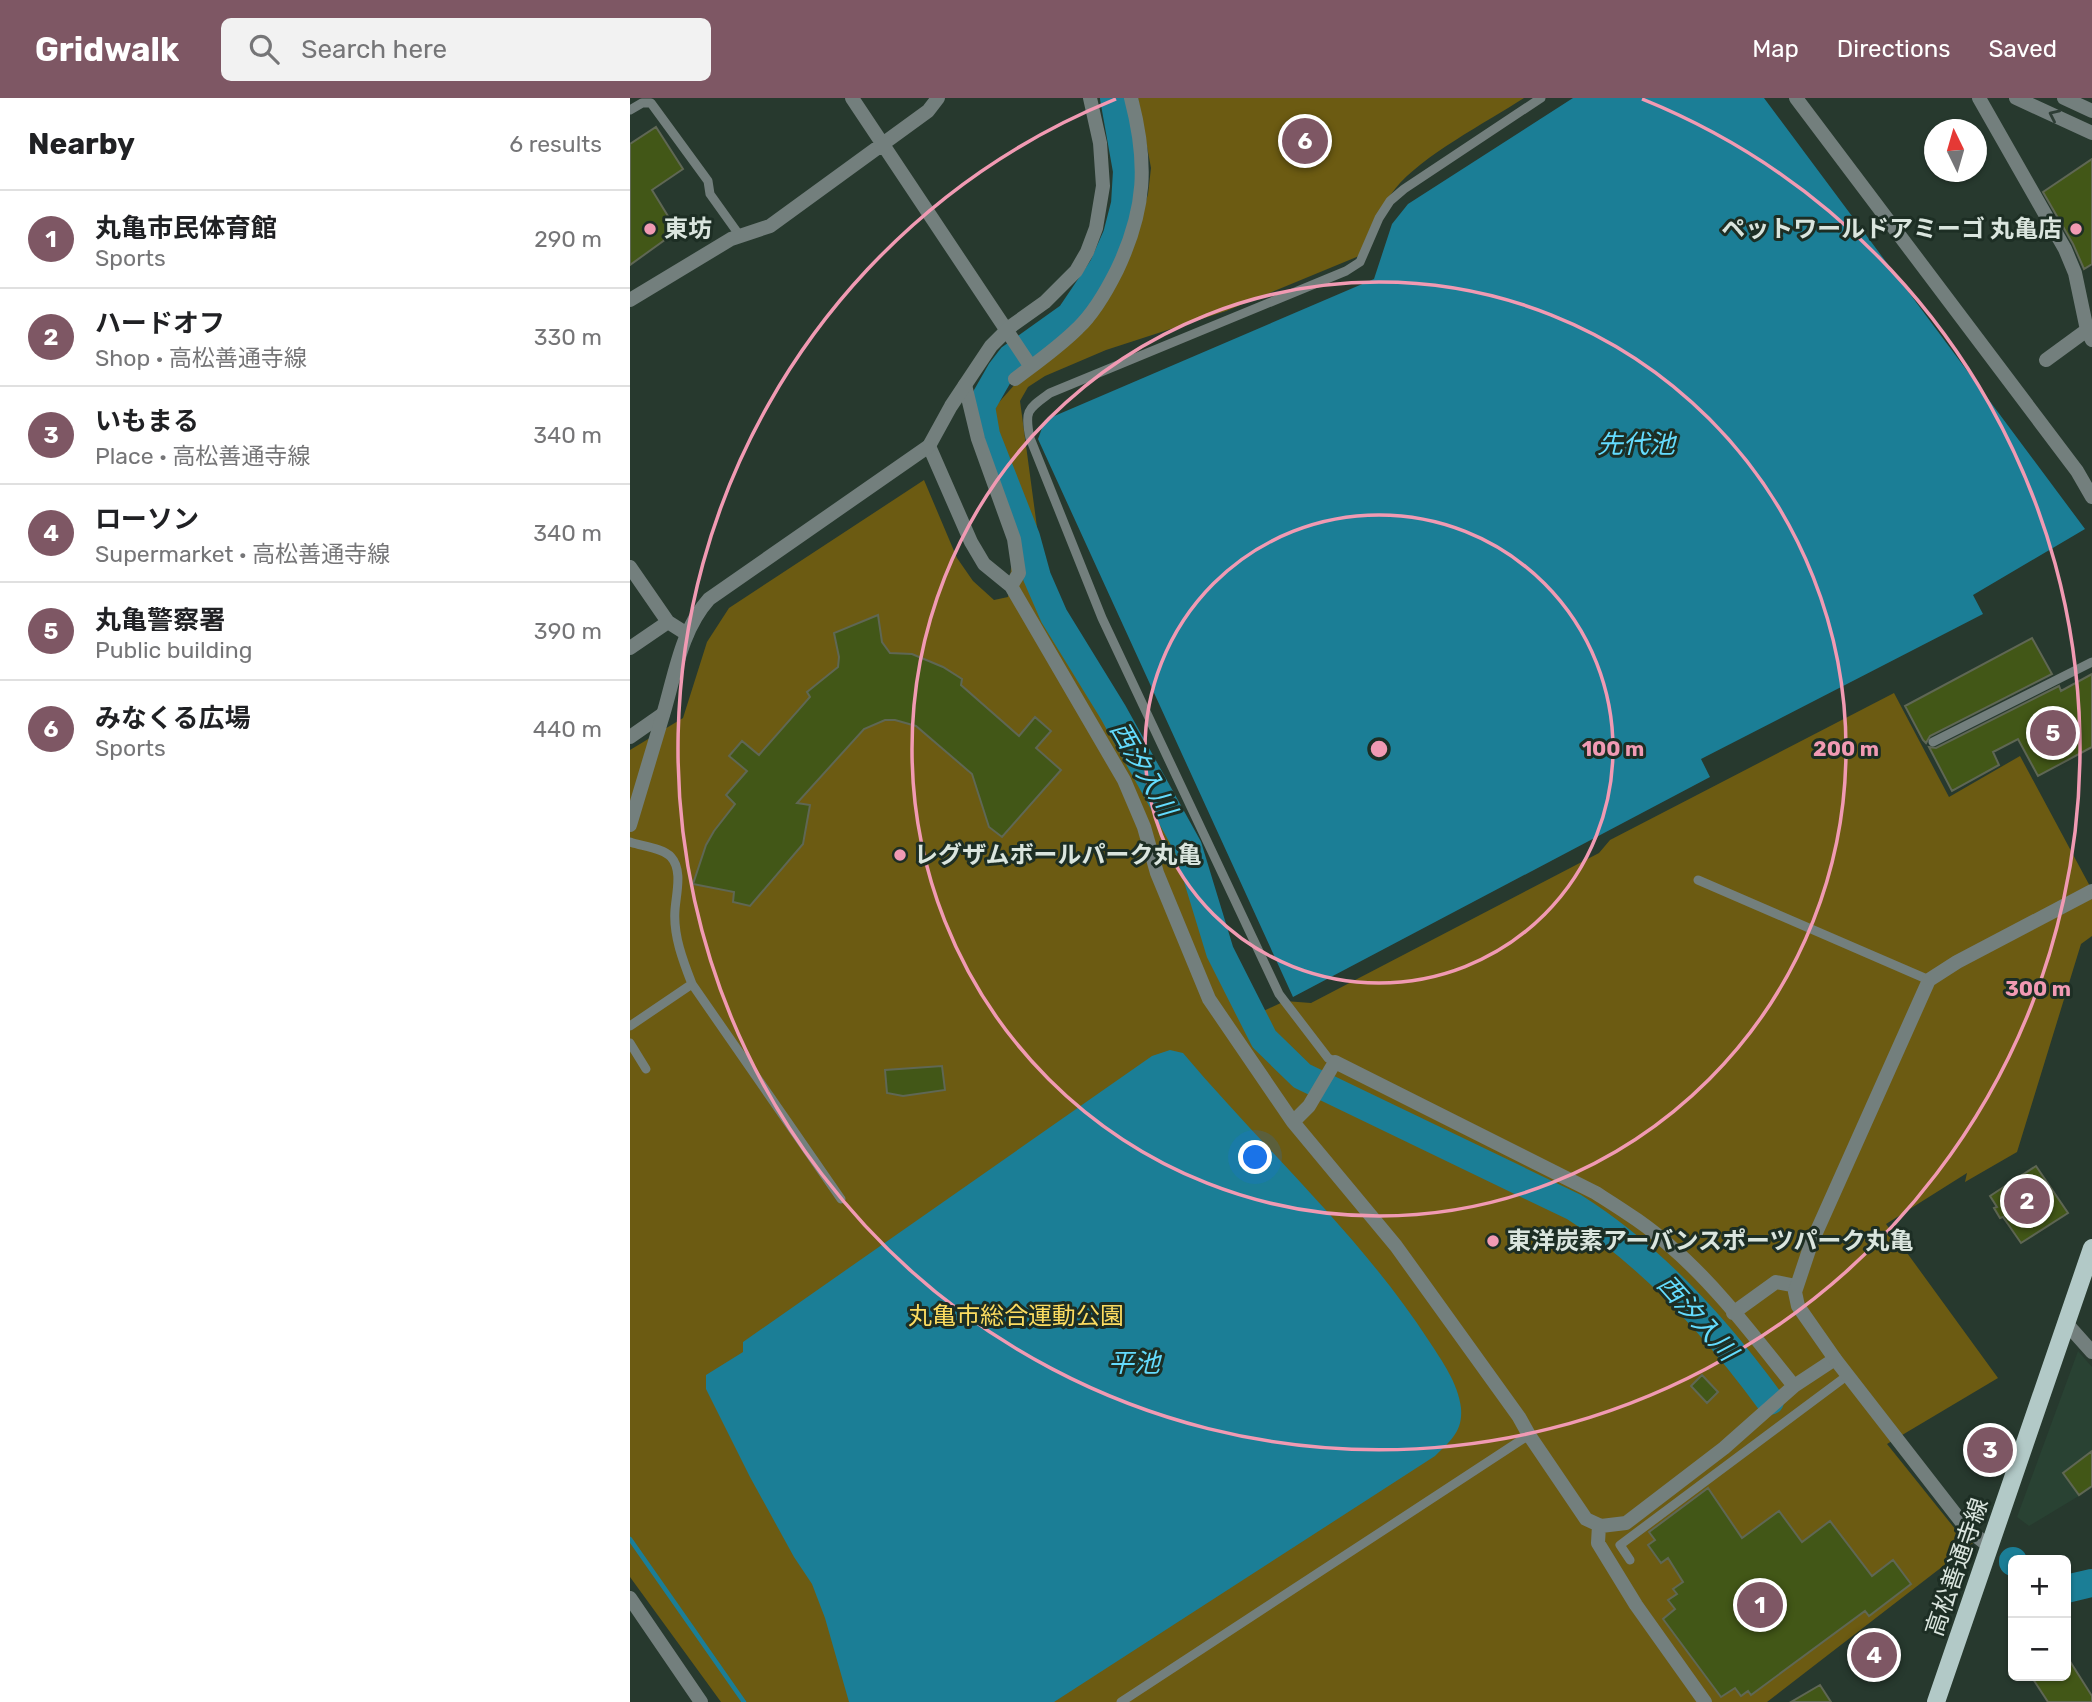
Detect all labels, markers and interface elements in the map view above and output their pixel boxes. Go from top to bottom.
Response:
search box [221,18,711,81]
text: Gridwalk [35,30,179,69]
icon: search [245,30,283,68]
text: Search here [301,34,447,65]
text: Map [1752,35,1799,63]
text: Directions [1837,35,1950,63]
text: Saved [1988,35,2057,63]
one-way arrow [2049,109,2061,123]
pin: 6 [1282,115,1328,167]
north arrow [1924,119,1987,182]
text: Nearby [28,126,135,162]
text: 6 results [509,130,602,158]
text: 丸亀市民体育館 [95,213,277,244]
place label: 東坊 [664,215,712,243]
place label: ペットワールドアミーゴ 丸亀店 [1721,215,2062,243]
marker: 東坊 [642,221,658,237]
marker: ペットワールドアミーゴ 丸亀店 [2068,221,2084,237]
text: 1 [45,225,57,253]
text: 290 m [534,225,602,253]
text: Sports [95,244,166,272]
text: ハードオフ [95,308,225,339]
text: 2 [44,323,58,351]
text: 330 m [534,323,602,351]
text: Shop · 高松善通寺線 [95,344,307,372]
text: いもまる [95,406,199,437]
text: 3 [43,421,59,449]
text: 340 m [533,421,602,449]
water label: 先代池 [1597,429,1678,460]
text: Place · 高松善通寺線 [95,442,311,470]
text: ローソン [95,504,199,535]
text: 4 [43,519,59,547]
text: 340 m [533,519,602,547]
text: Supermarket · 高松善通寺線 [95,540,390,568]
text: 丸亀警察署 [95,605,225,636]
text: 5 [44,617,58,645]
text: 390 m [534,617,602,645]
text: Public building [95,636,252,664]
text: みなくる広場 [95,703,250,734]
pin: 5 [2030,707,2076,759]
text: 6 [44,715,58,743]
text: 440 m [533,715,602,743]
water label: 西汐入川 [1104,716,1184,824]
text: Sports [95,734,166,762]
text: 100 m [1582,736,1644,761]
text: 200 m [1813,736,1879,761]
centre of rings [1367,737,1391,761]
place label: レグザムボールパーク丸亀 [914,841,1202,869]
marker: レグザムボールパーク丸亀 [892,847,908,863]
text: 300 m [2005,976,2071,1001]
your location [1238,1140,1272,1174]
pin: 2 [2004,1175,2050,1227]
place label: 東洋炭素アーバンスポーツパーク丸亀 [1507,1227,1914,1255]
marker: 東洋炭素アーバンスポーツパーク丸亀 [1485,1233,1501,1249]
water label: 西汐入川 [1651,1269,1745,1369]
park label: 丸亀市総合運動公園 [908,1302,1124,1330]
water label: 平池 [1108,1348,1163,1379]
pin: 3 [1967,1424,2013,1476]
street label: 高松善通寺線 [1920,1494,1994,1640]
map controls [2008,1555,2071,1681]
button: + [2008,1555,2071,1618]
pin: 1 [1737,1579,1783,1631]
button: − [2008,1618,2071,1681]
pin: 4 [1851,1629,1897,1681]

